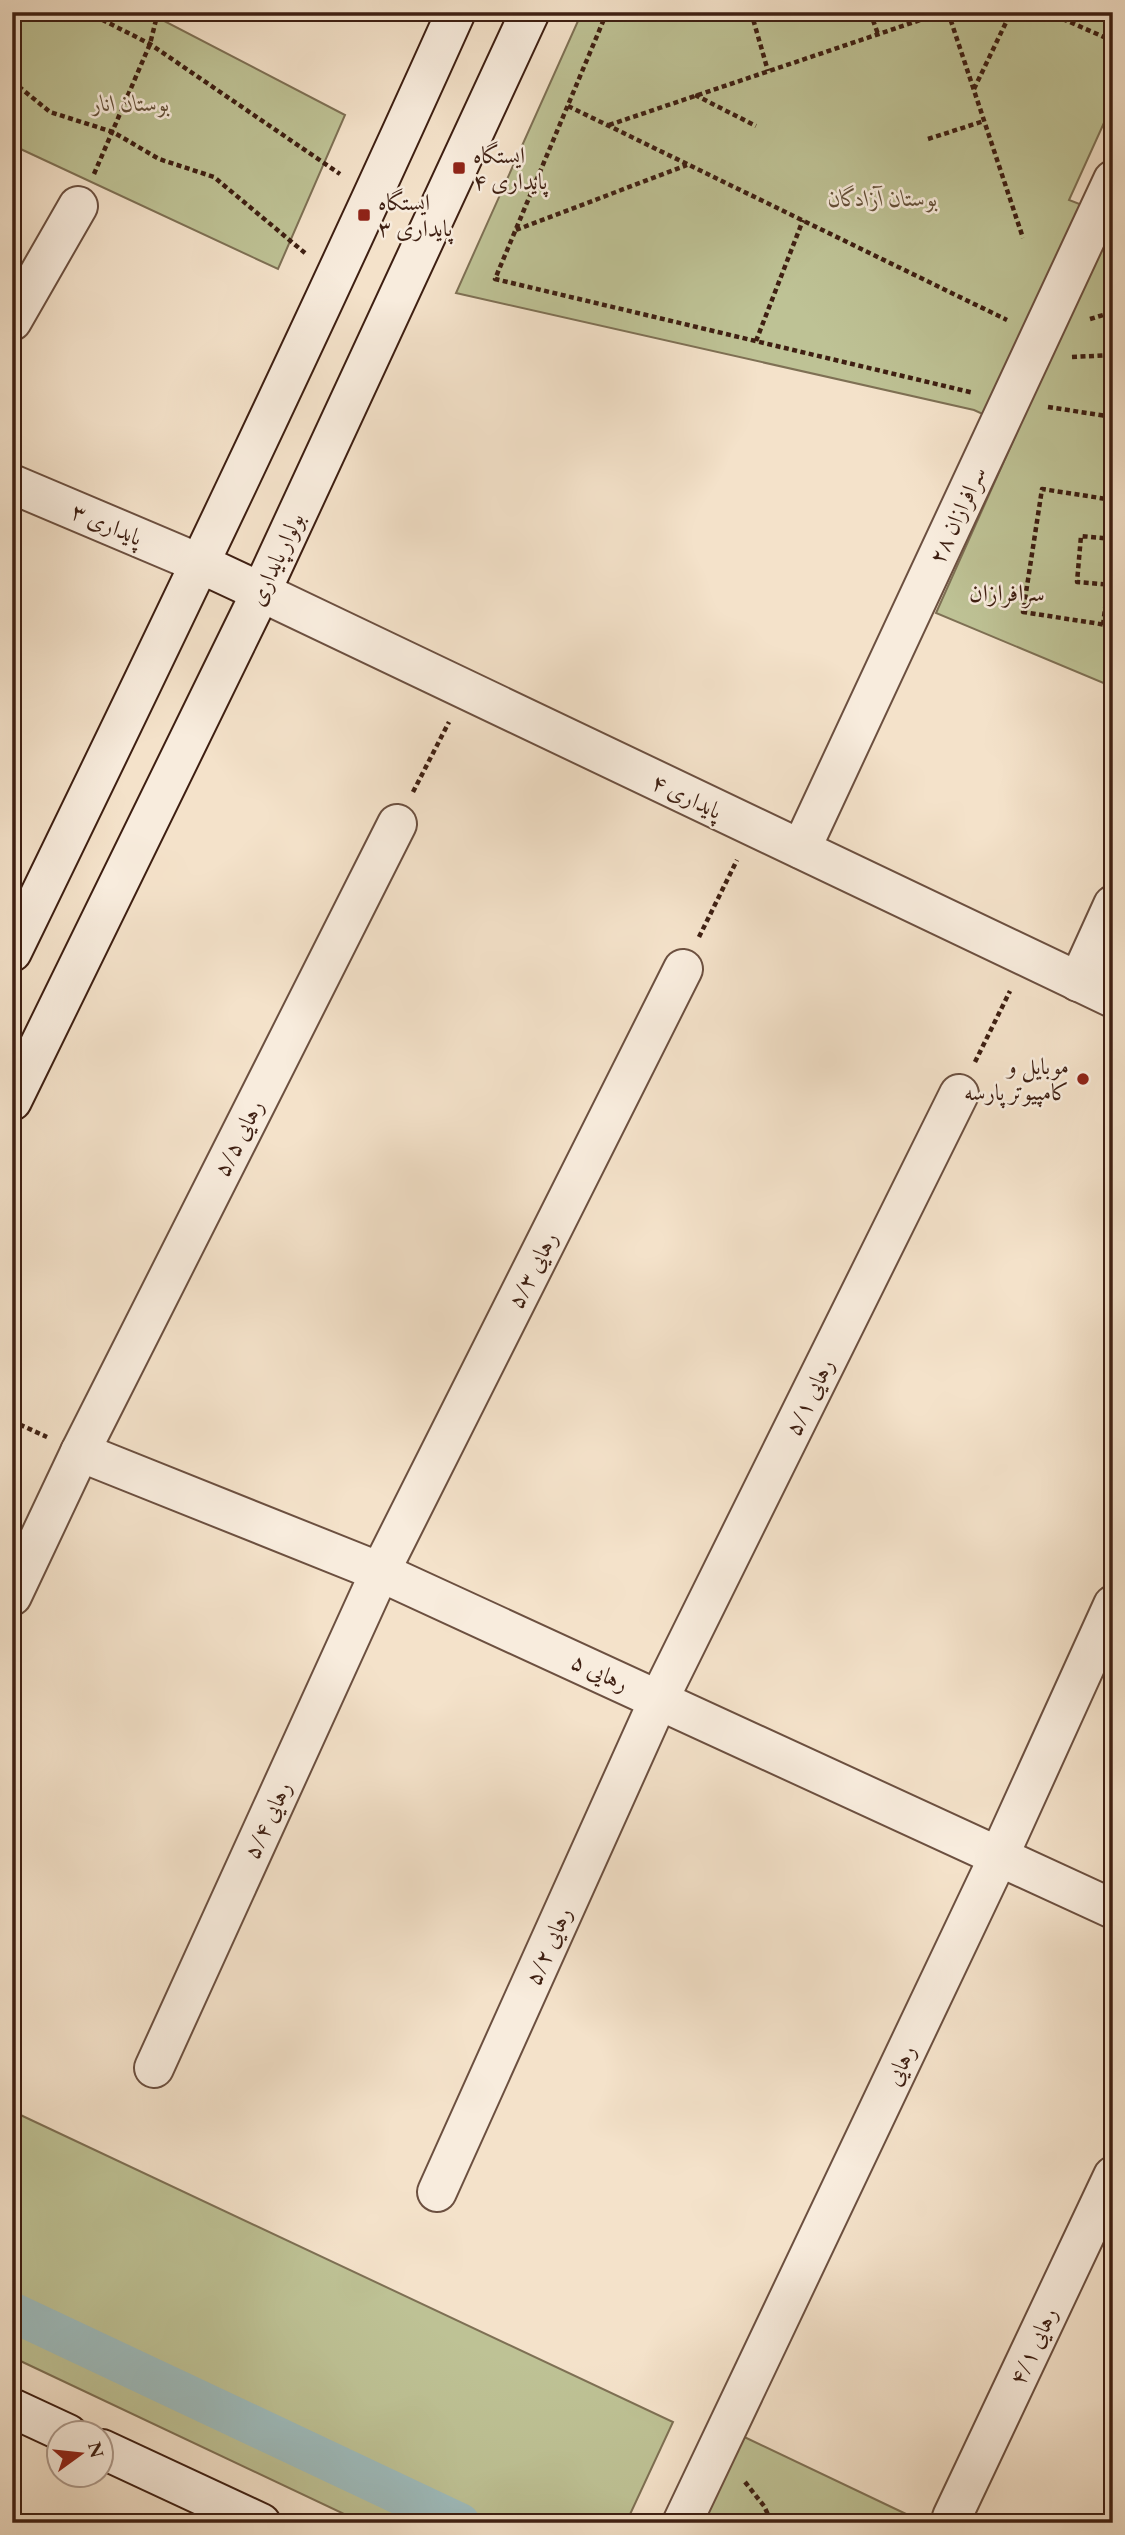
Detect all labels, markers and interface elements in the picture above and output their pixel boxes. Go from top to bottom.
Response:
park label: بوستان انار [90,88,171,118]
place label: ایستگاه پایداری ۴ [473,140,549,198]
marker: ایستگاه پایداری ۴ [451,160,467,176]
park label: بوستان آزادگان [828,183,939,213]
place label: ایستگاه پایداری ۳ [378,187,454,245]
marker: ایستگاه پایداری ۳ [356,207,372,223]
street label: سرافرازان ۲۸ [921,461,994,569]
street label: پایداری ۳ [66,496,149,555]
street label: بولوار پایداری [241,508,312,611]
district label: سرافرازان [969,577,1045,609]
street label: پایداری ۴ [646,766,728,828]
place label: موبایل و کامپیوتر پارسه [964,1051,1069,1109]
marker: موبایل و کامپیوتر پارسه [1075,1071,1091,1087]
street label: رهایی ۵/۵ [206,1094,270,1182]
street label: رهایی ۵/۳ [500,1226,564,1314]
street label: رهایی ۵/۱ [777,1353,841,1441]
street label: رهایی ۵ [567,1646,633,1698]
street label: رهایی ۵/۴ [236,1776,298,1864]
street label: رهایی ۵/۲ [518,1902,578,1990]
street label: رهایی [878,2040,922,2090]
street label: رهایی ۴/۱ [1002,2302,1064,2390]
north arrow [46,2420,116,2490]
text: N [82,2439,110,2461]

